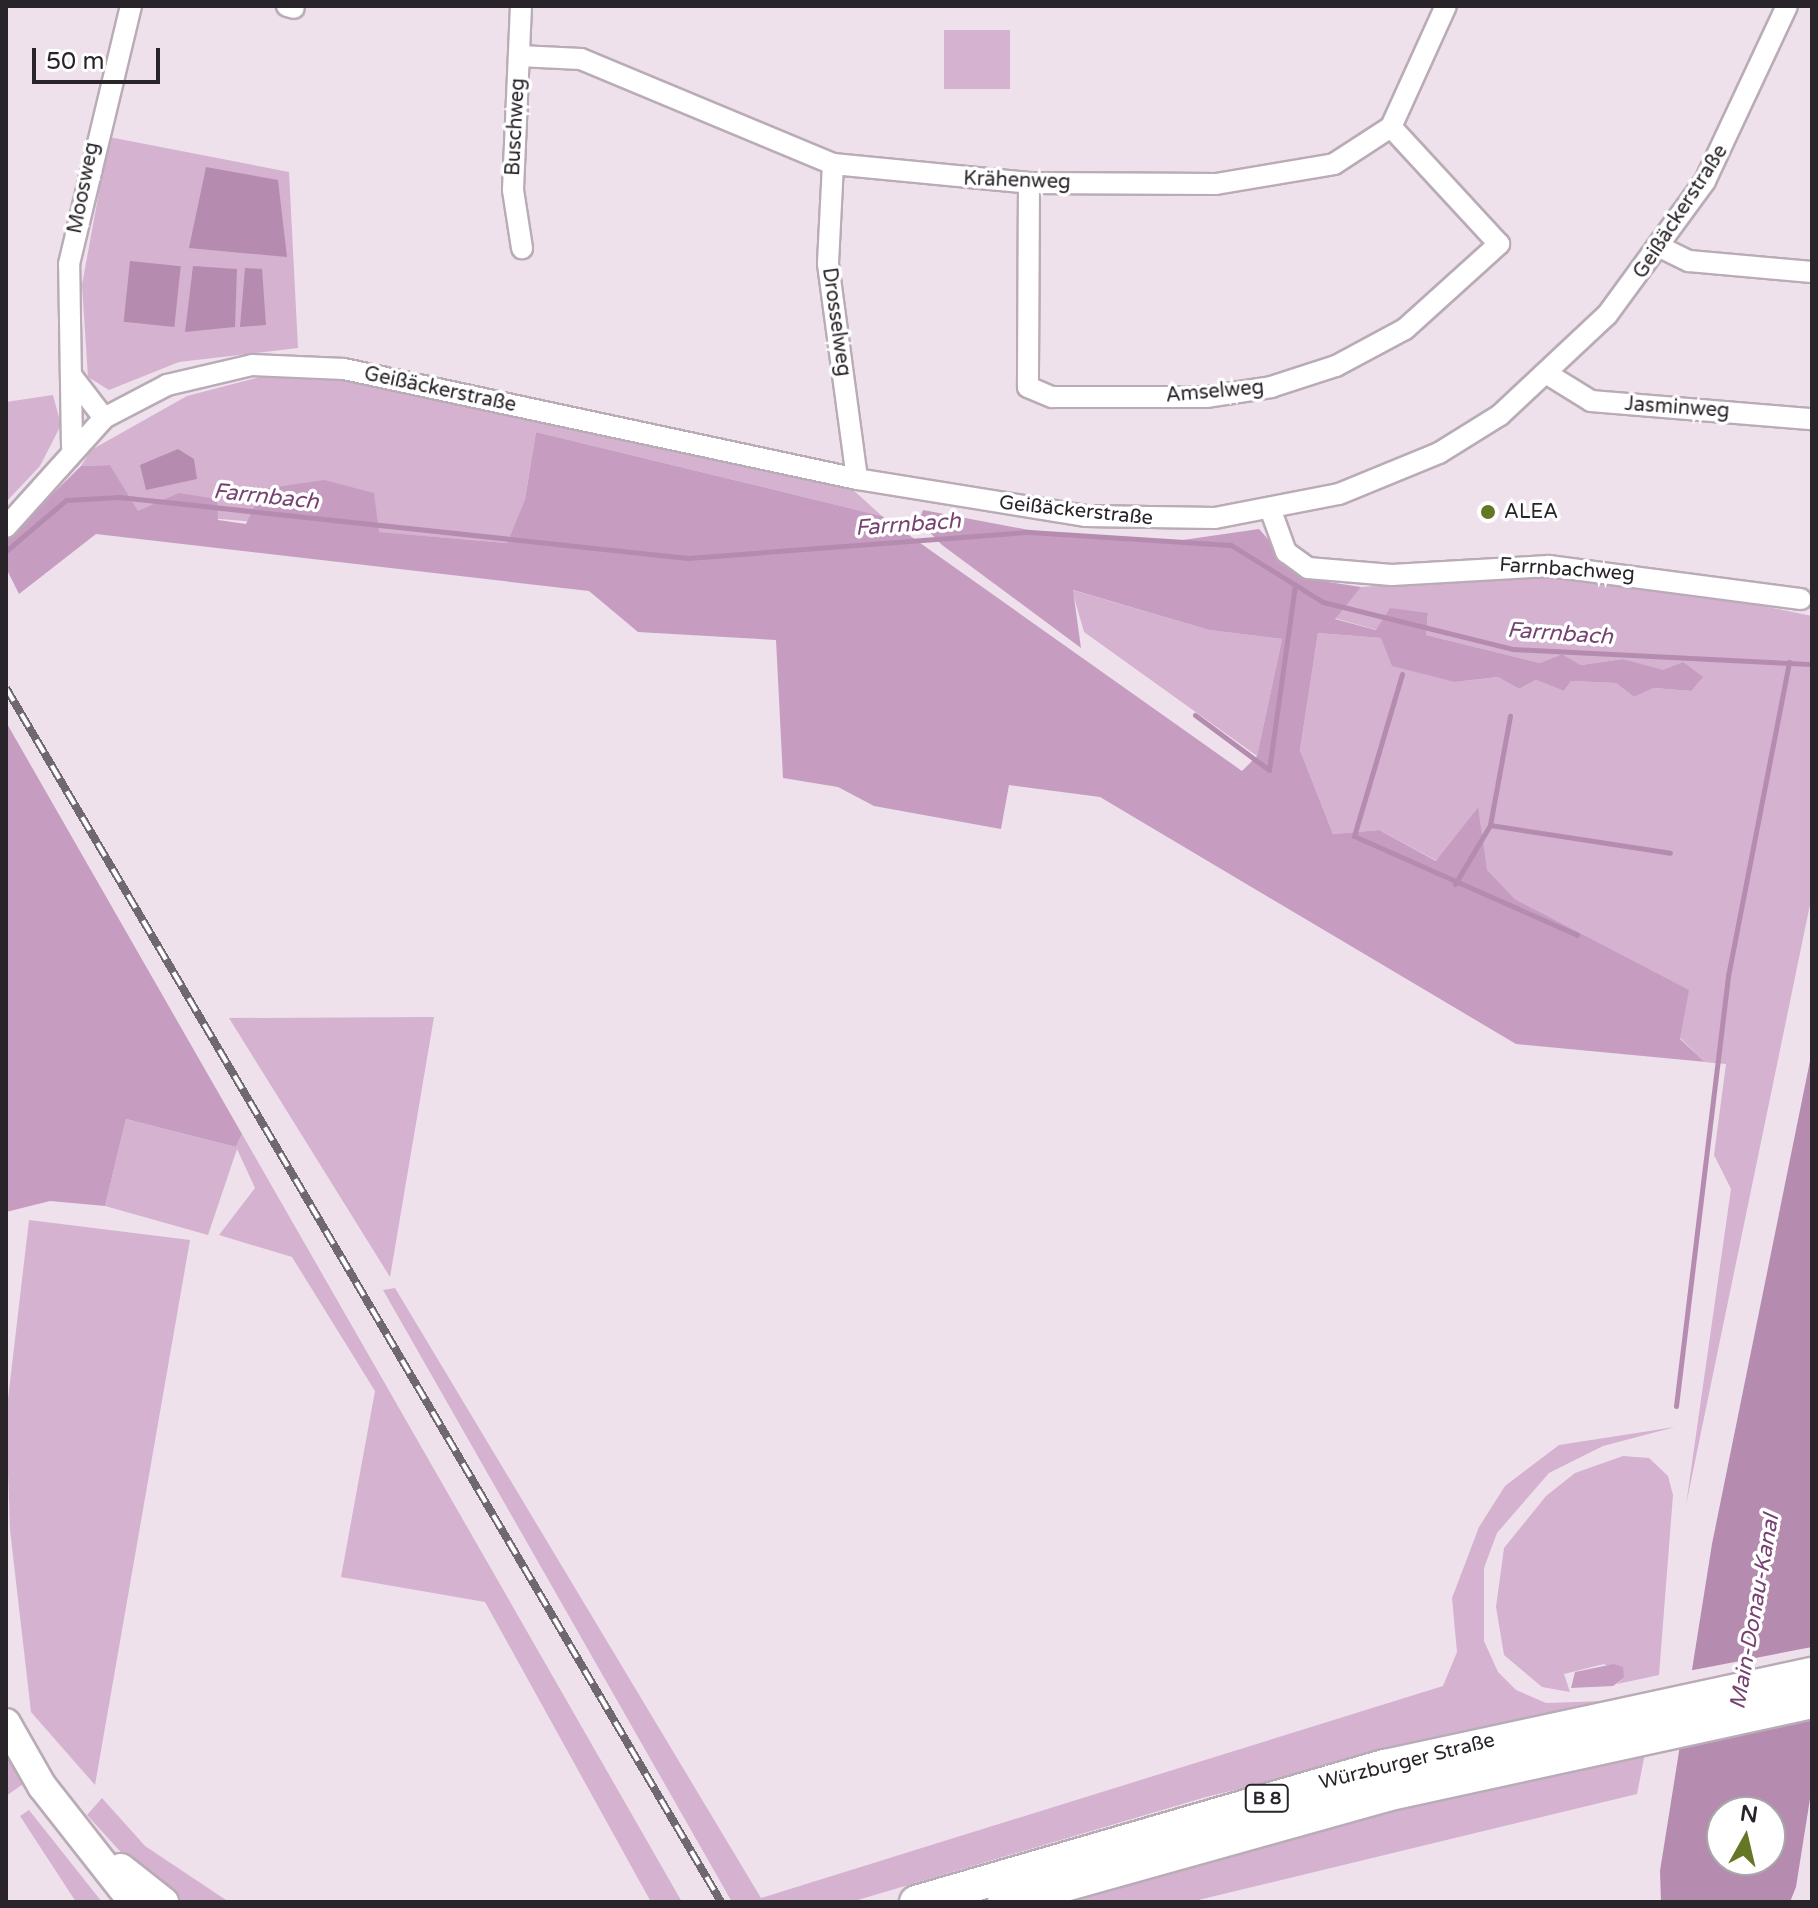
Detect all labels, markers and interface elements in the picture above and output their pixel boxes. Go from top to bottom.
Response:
scale bar [36,32,164,82]
text: 50 m [46,47,104,76]
street label: Buschweg [501,78,531,176]
street label: Moosweg [63,140,105,236]
street label: Geißäckerstraße [1629,141,1733,283]
street label: Krähenweg [963,167,1071,195]
street label: Drosselweg [816,266,856,378]
street label: Geißäckerstraße [362,362,518,418]
street label: Amselweg [1165,376,1265,408]
street label: Jasminweg [1624,392,1730,424]
water label: Farrnbach [212,478,320,516]
street label: Geißäckerstraße [998,491,1154,531]
place label: ALEA [1504,500,1558,524]
marker: ALEA [1479,503,1497,521]
water label: Farrnbach [854,508,962,542]
street label: Farrnbachweg [1499,553,1635,587]
water label: Farrnbach [1506,617,1614,651]
water label: Main-Donau-Kanal [1725,1513,1785,1711]
street label: Würzburger Straße [1317,1729,1497,1795]
road number: B 8 [1243,1784,1291,1812]
north arrow [1706,1796,1786,1876]
text: N [1738,1800,1760,1828]

